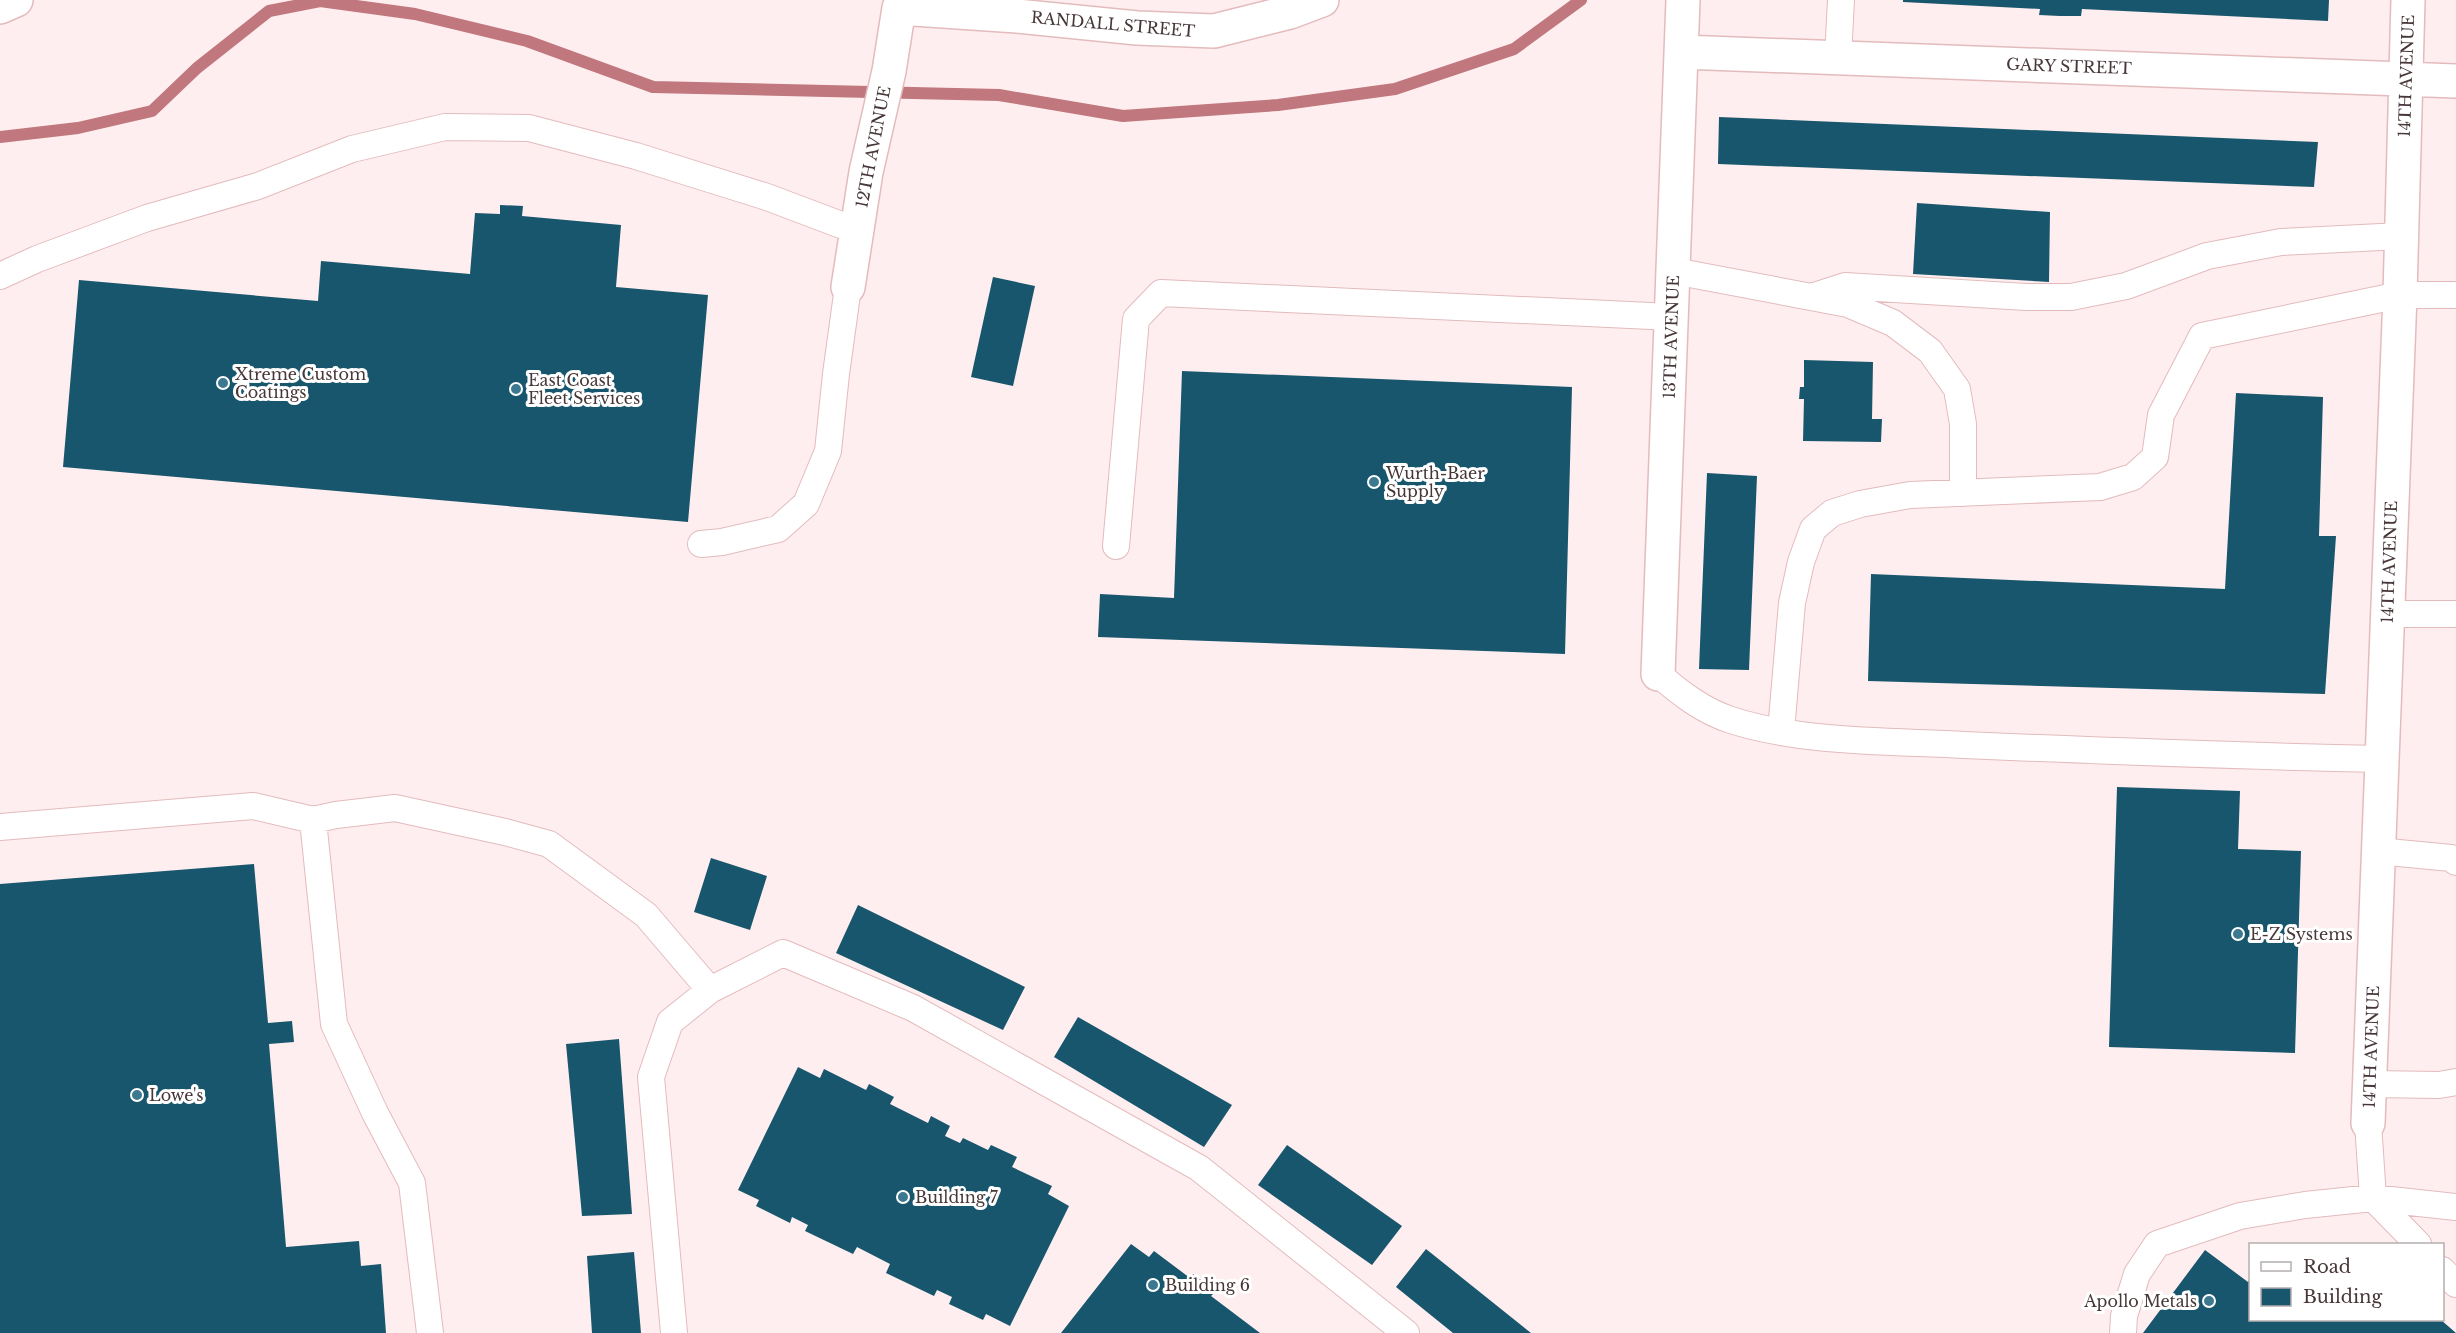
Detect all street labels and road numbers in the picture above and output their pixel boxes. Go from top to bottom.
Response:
street label: RANDALL STREET [1030,7,1196,41]
street label: 14TH AVENUE [2394,14,2418,138]
street label: GARY STREET [2006,54,2132,78]
street label: 12TH AVENUE [851,84,895,210]
street label: 13TH AVENUE [1659,275,1683,399]
street label: 14TH AVENUE [2377,500,2401,624]
street label: 14TH AVENUE [2359,985,2383,1109]

